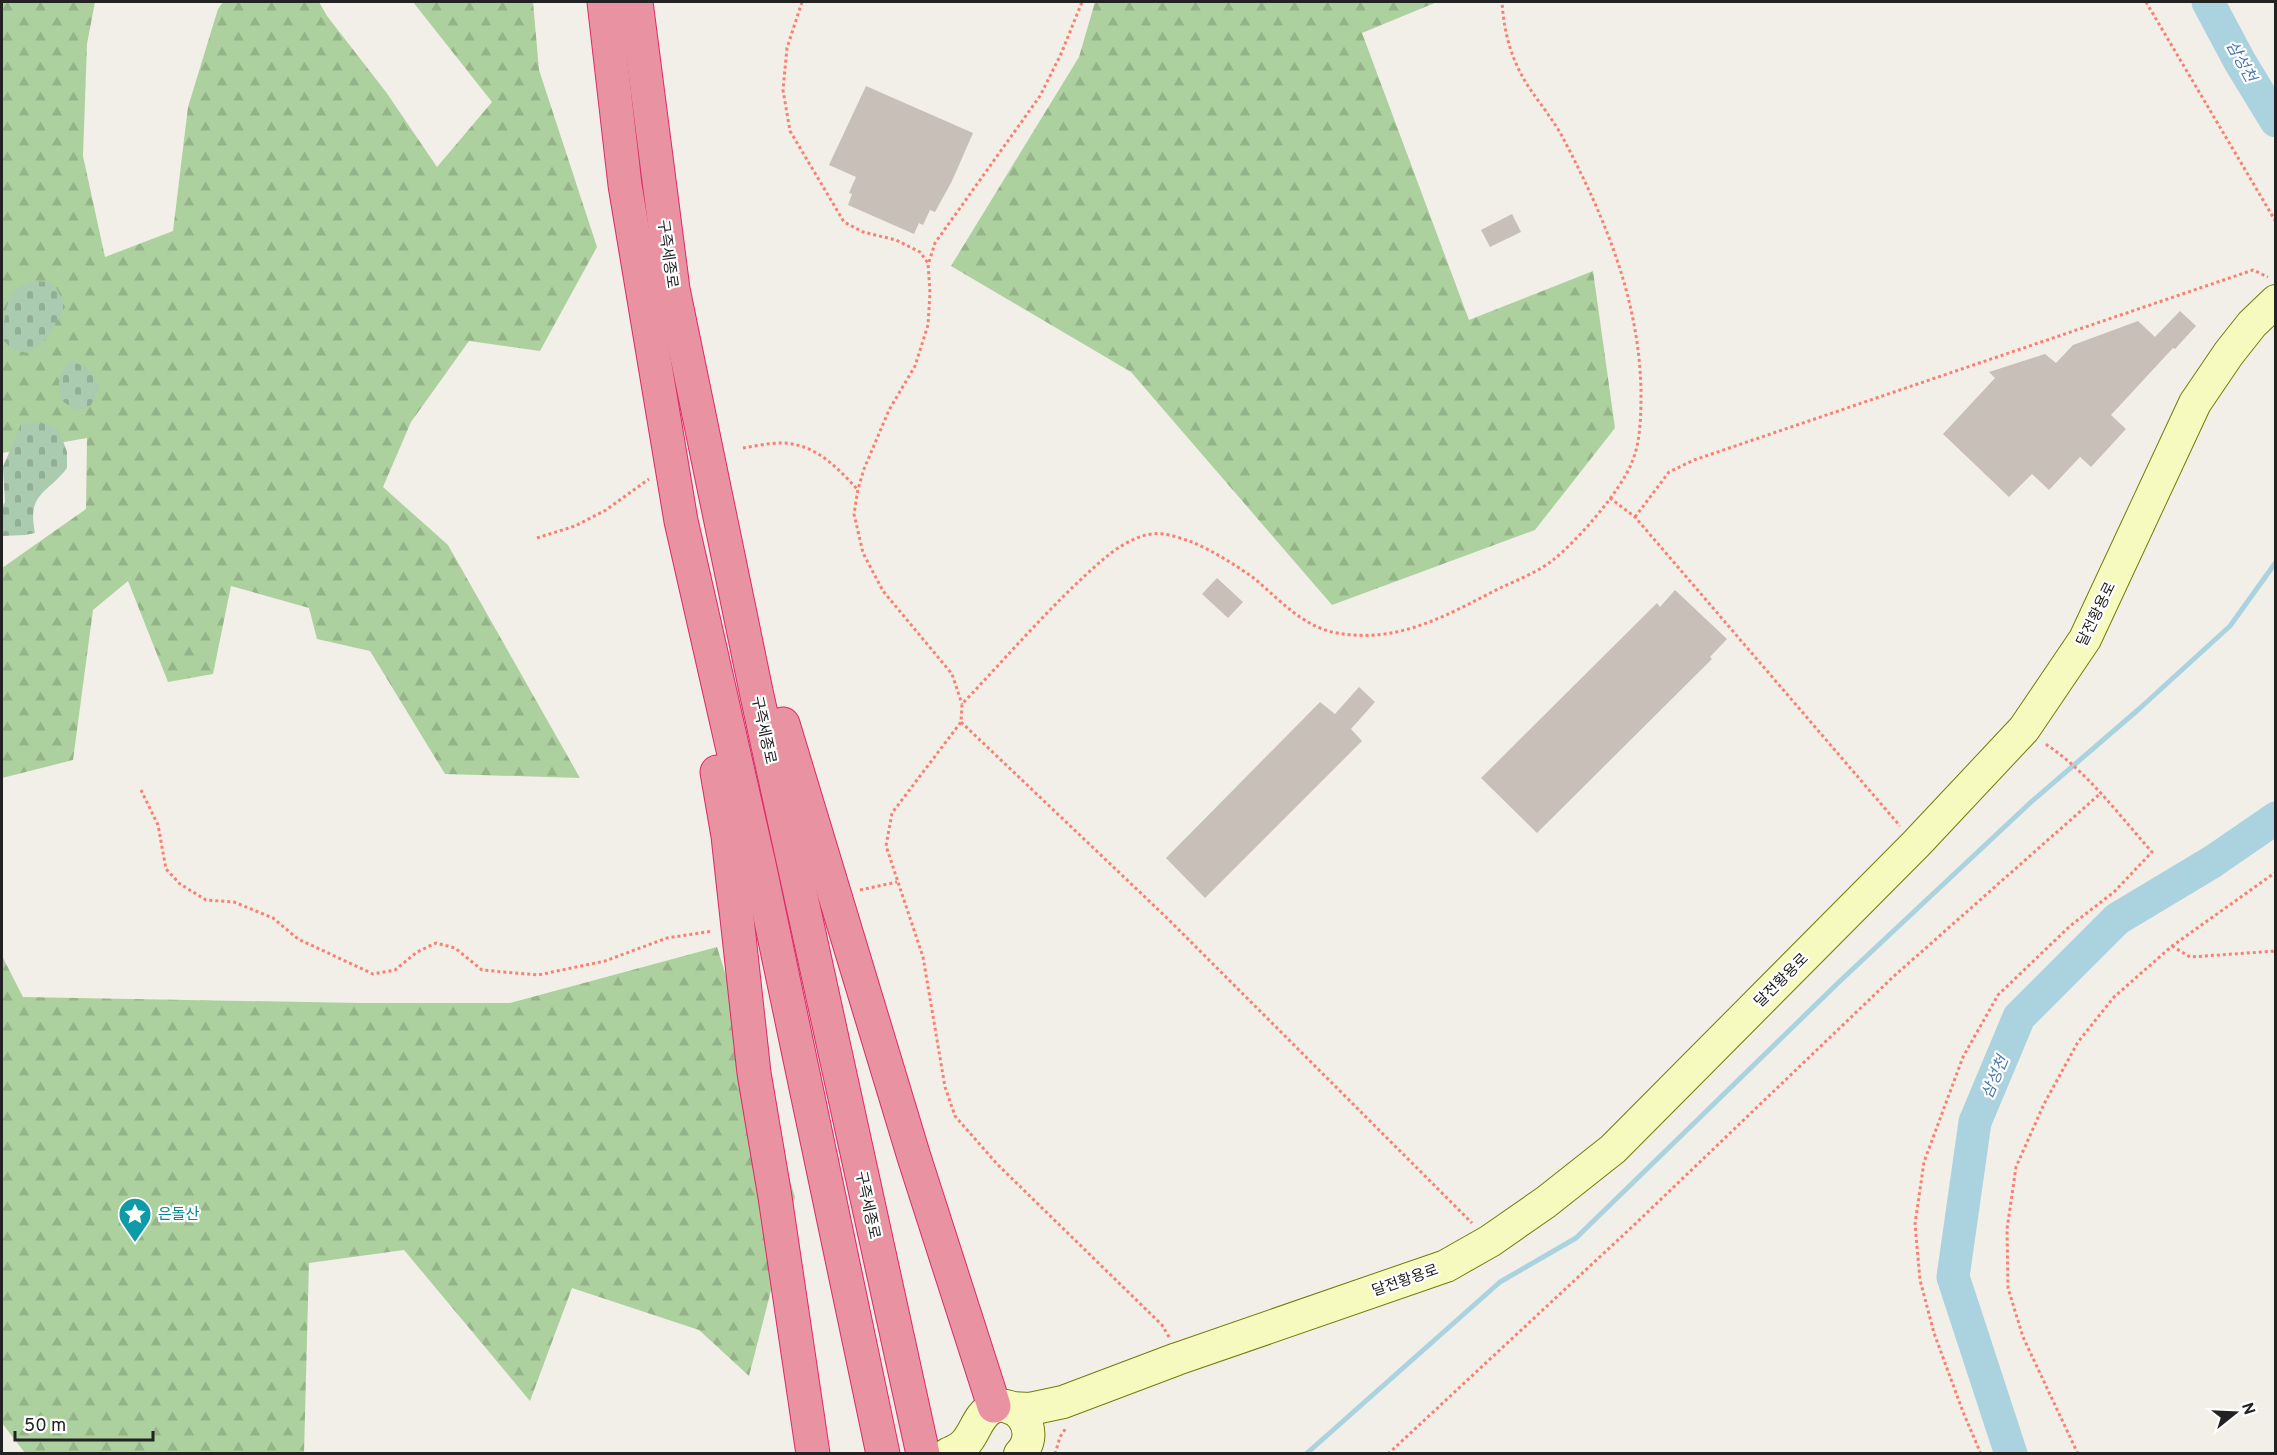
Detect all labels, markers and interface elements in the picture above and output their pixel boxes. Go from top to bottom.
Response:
water label: 삼성천 [2221,38,2261,88]
street label: 구즉세종로 [652,219,681,290]
street label: 달전황용로 [2074,579,2121,650]
street label: 구즉세종로 [746,695,779,766]
street label: 달전황용로 [1751,950,1813,1012]
water label: 삼성천 [1978,1051,2015,1102]
street label: 구즉세종로 [850,1170,883,1241]
place icon: 은돌산 [117,1196,153,1243]
place label: 은돌산 [158,1206,200,1225]
street label: 달전황용로 [1370,1261,1441,1302]
north arrow [2205,1383,2265,1443]
text: N [2236,1400,2259,1418]
scale bar [15,1404,153,1442]
text: 50 m [24,1415,66,1438]

